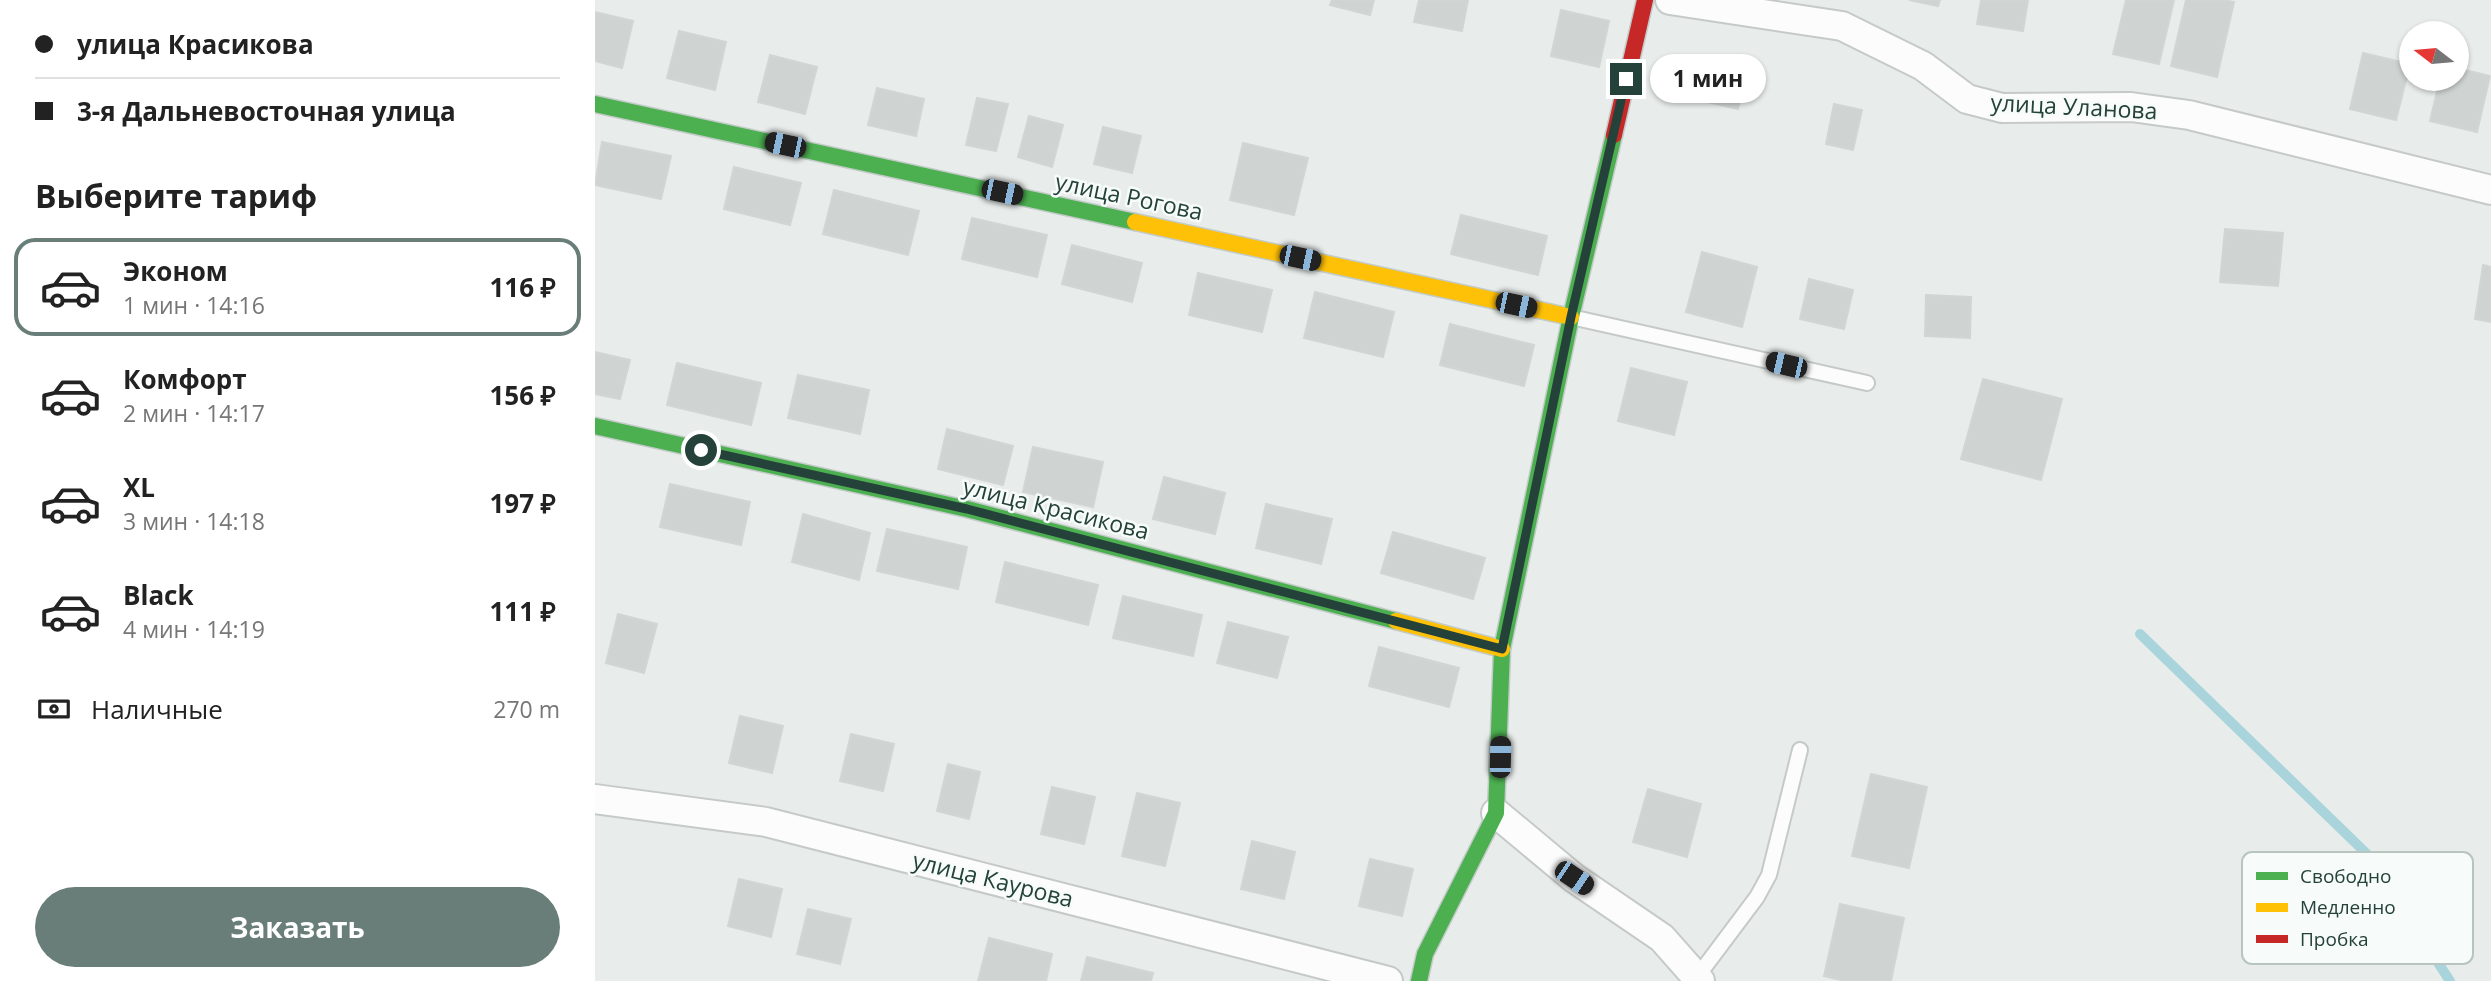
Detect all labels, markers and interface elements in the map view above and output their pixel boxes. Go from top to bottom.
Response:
north arrow [2399,21,2469,91]
map controls [2399,21,2469,91]
text: улица Красикова [77,26,314,62]
callout: 1 мин [1651,55,1766,104]
text: 1 мин [1673,62,1743,94]
route end [1610,63,1642,95]
street label: улица Уланова [1990,86,2158,126]
text: 3-я Дальневосточная улица [77,93,456,129]
car [763,130,808,160]
street label: улица Рогова [1053,165,1206,227]
text: Выберите тариф [35,174,317,217]
car [980,177,1025,207]
car [1278,243,1323,273]
text: Эконом [123,253,228,289]
icon: car [39,256,102,319]
text: 116 ₽ [490,269,556,305]
text: 1 мин · 14:16 [123,289,265,321]
car [1494,290,1539,320]
car [1764,350,1809,380]
text: Комфорт [123,361,247,397]
icon: car [39,364,102,427]
text: 156 ₽ [490,377,556,413]
text: 2 мин · 14:17 [123,397,265,429]
route start [685,434,717,466]
text: XL [123,469,155,505]
street label: улица Красикова [960,469,1153,547]
icon: car [39,472,102,535]
text: 197 ₽ [490,485,556,521]
text: 3 мин · 14:18 [123,505,265,537]
text: Black [123,577,194,613]
icon: car [39,580,102,643]
text: 111 ₽ [490,593,556,629]
text: 4 мин · 14:19 [123,613,265,645]
icon: cash [35,690,73,728]
text: Наличные [91,691,223,727]
text: 270 m [493,693,560,725]
car [1490,736,1511,778]
street label: улица Каурова [909,844,1077,914]
legend [2242,852,2473,964]
car [1551,858,1598,898]
text: Свободно [2300,863,2391,889]
button: Заказать [35,887,560,967]
text: Медленно [2300,894,2396,920]
text: Пробка [2300,926,2369,952]

